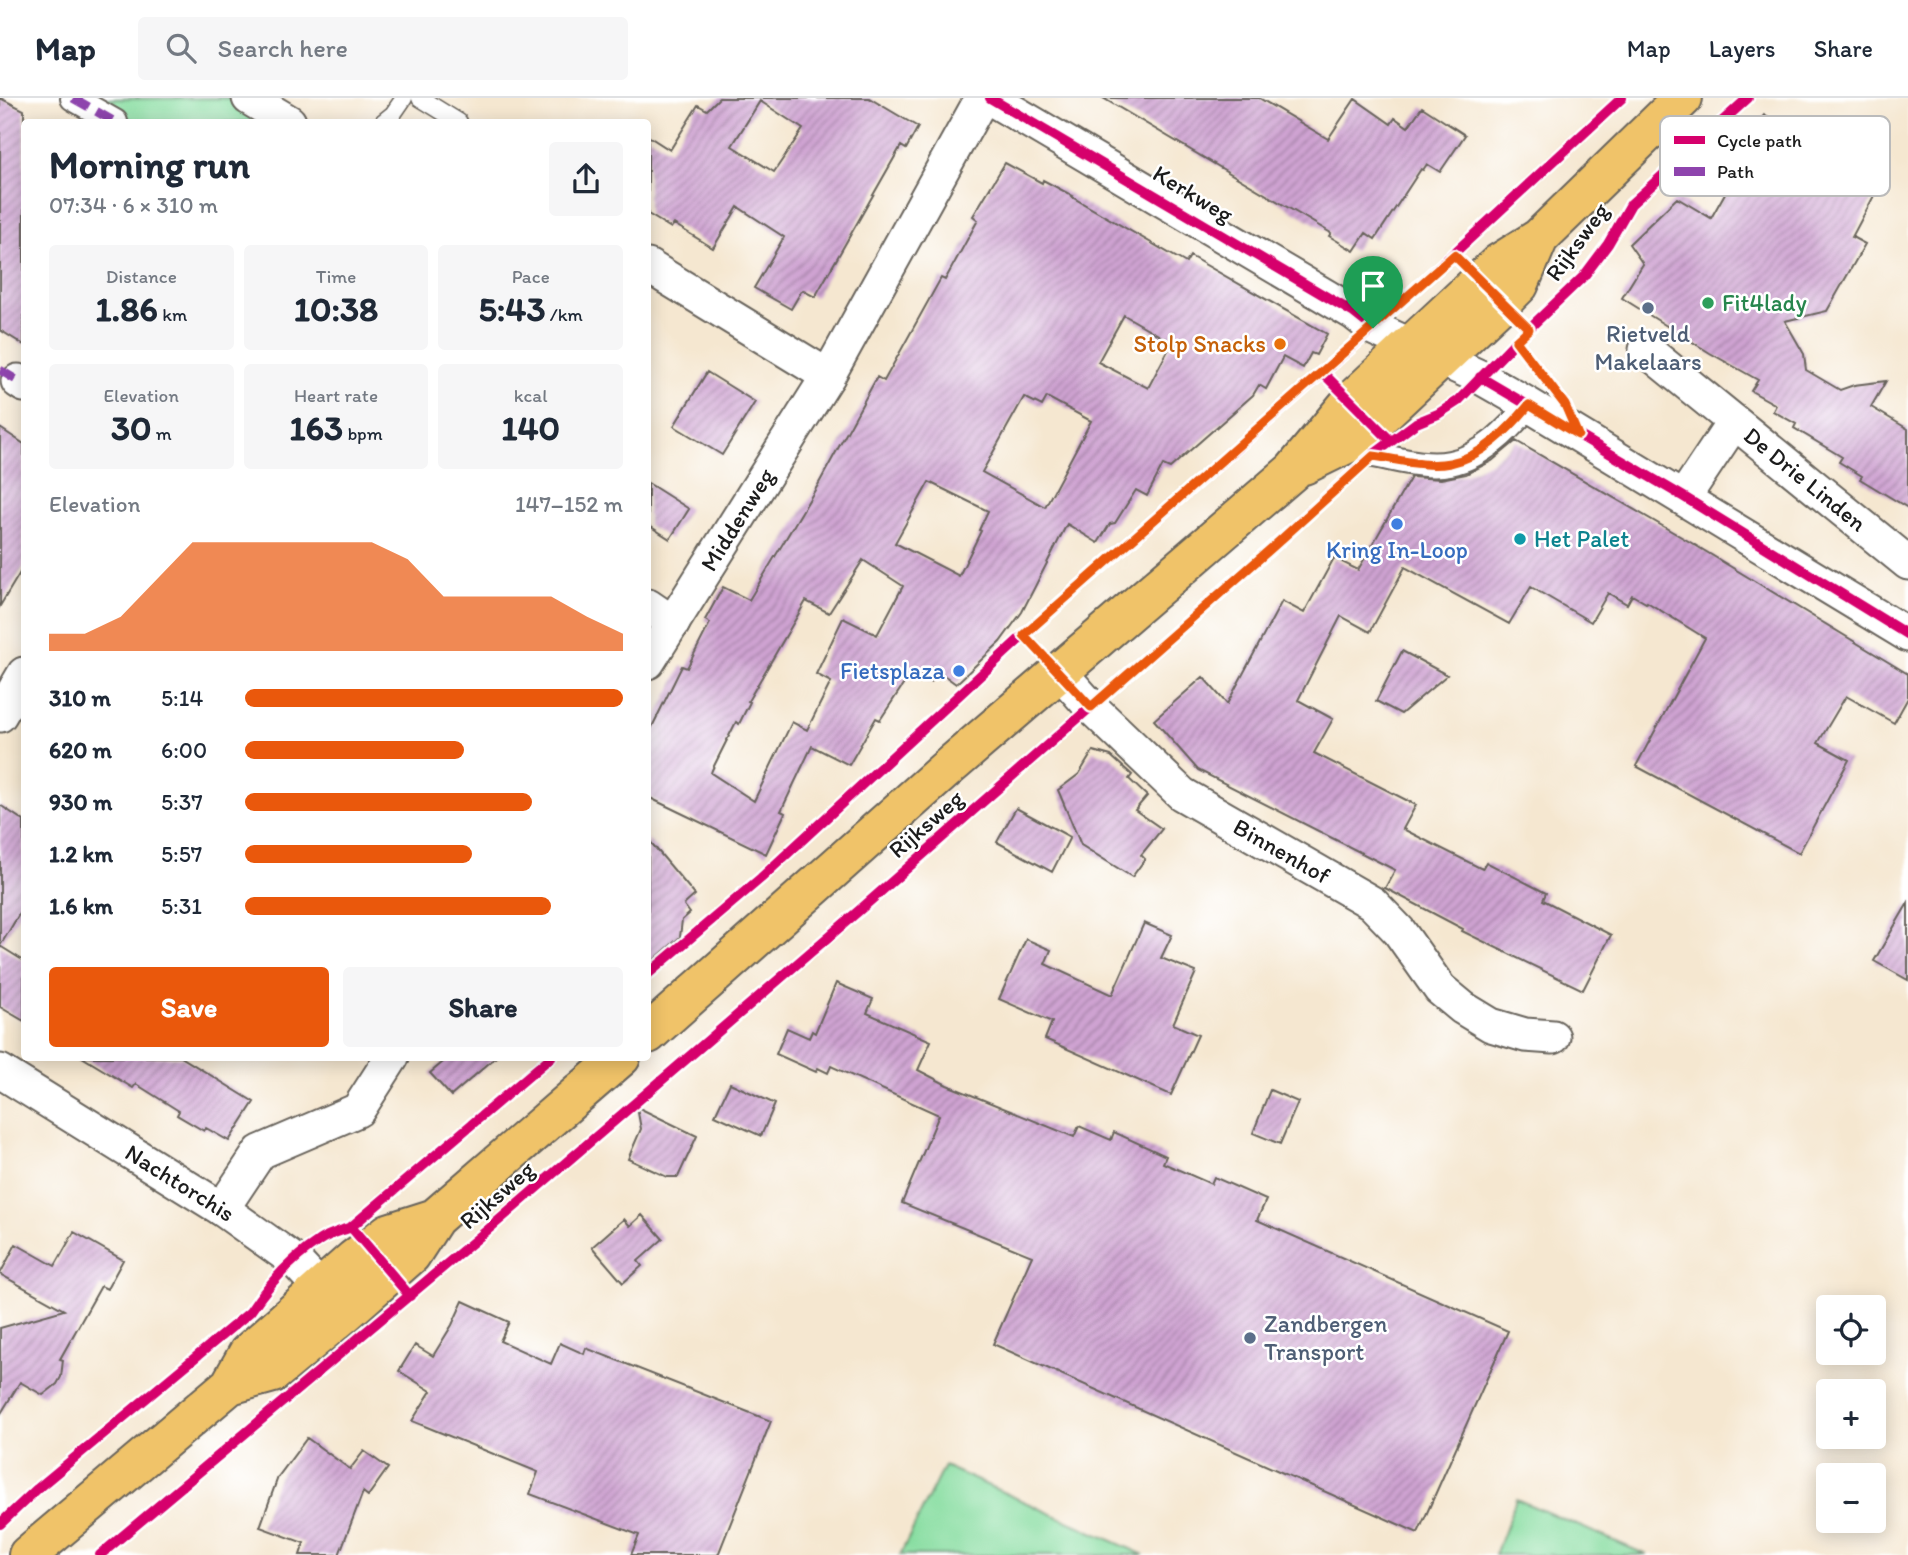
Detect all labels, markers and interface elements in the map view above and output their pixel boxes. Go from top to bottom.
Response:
search box [138,17,628,80]
text: Map [35,29,96,68]
icon: search [162,29,200,67]
text: Search here [218,32,348,64]
text: Map [1627,34,1671,63]
text: Layers [1709,34,1776,63]
text: Share [1814,34,1873,63]
legend [1660,116,1890,196]
text: Cycle path [1717,129,1802,152]
text: Morning run [49,142,250,188]
button: share [549,142,623,216]
street label: Kerkweg [1148,158,1239,229]
text: Path [1717,160,1754,183]
text: 07:34 · 6 × 310 m [49,191,218,219]
street label: Rijksweg [1539,196,1615,286]
pin [1343,256,1403,328]
text: Distance [106,265,177,288]
text: Time [316,265,356,288]
text: Pace [512,265,550,288]
icon: arrive [1354,267,1392,305]
text: 1.86 [95,288,158,330]
text: 10:38 [294,288,378,330]
text: 5:43 [478,288,545,330]
place label: Fit4lady [1722,288,1807,317]
marker: Fit4lady [1700,295,1716,311]
marker: Rietveld Makelaars [1640,300,1656,316]
text: km [158,303,187,326]
text: /km [545,303,583,326]
place label: Rietveld Makelaars [1594,319,1702,376]
place label: Stolp Snacks [1133,329,1266,358]
marker: Stolp Snacks [1272,336,1288,352]
text: Elevation [104,384,179,407]
text: Heart rate [294,384,378,407]
text: kcal [514,384,548,407]
text: 30 [111,407,152,449]
text: 163 [289,407,343,449]
text: 140 [501,407,560,449]
street label: De Drie Linden [1738,420,1873,538]
text: m [152,422,172,445]
text: bpm [343,422,383,445]
street label: Middenweg [694,462,781,576]
text: Elevation [49,490,140,518]
text: 147–152 m [515,490,623,518]
marker: Kring In-Loop [1389,516,1405,532]
place label: Het Palet [1534,524,1629,553]
marker: Het Palet [1512,531,1528,547]
place label: Kring In-Loop [1326,535,1468,564]
place label: Fietsplaza [840,656,945,685]
marker: Fietsplaza [951,663,967,679]
text: 310 m [49,684,111,712]
text: 5:14 [161,684,203,712]
text: 620 m [49,736,112,764]
text: 6:00 [161,736,207,764]
street label: Rijksweg [882,783,970,864]
text: 930 m [49,788,112,816]
text: 5:37 [161,788,203,816]
street label: Binnenhof [1228,812,1336,890]
text: 1.2 km [49,840,113,868]
text: 5:57 [161,840,202,868]
text: 1.6 km [49,892,113,920]
text: 5:31 [161,892,202,920]
button: Save [49,967,329,1047]
button: Share [343,967,623,1047]
street label: Nachtorchis [120,1138,241,1228]
street label: Rijksweg [453,1154,541,1235]
map controls [1816,1295,1886,1533]
button: locate [1816,1295,1886,1365]
place label: Zandbergen Transport [1264,1309,1388,1366]
marker: Zandbergen Transport [1242,1330,1258,1346]
button: + [1816,1379,1886,1449]
button: − [1816,1463,1886,1533]

